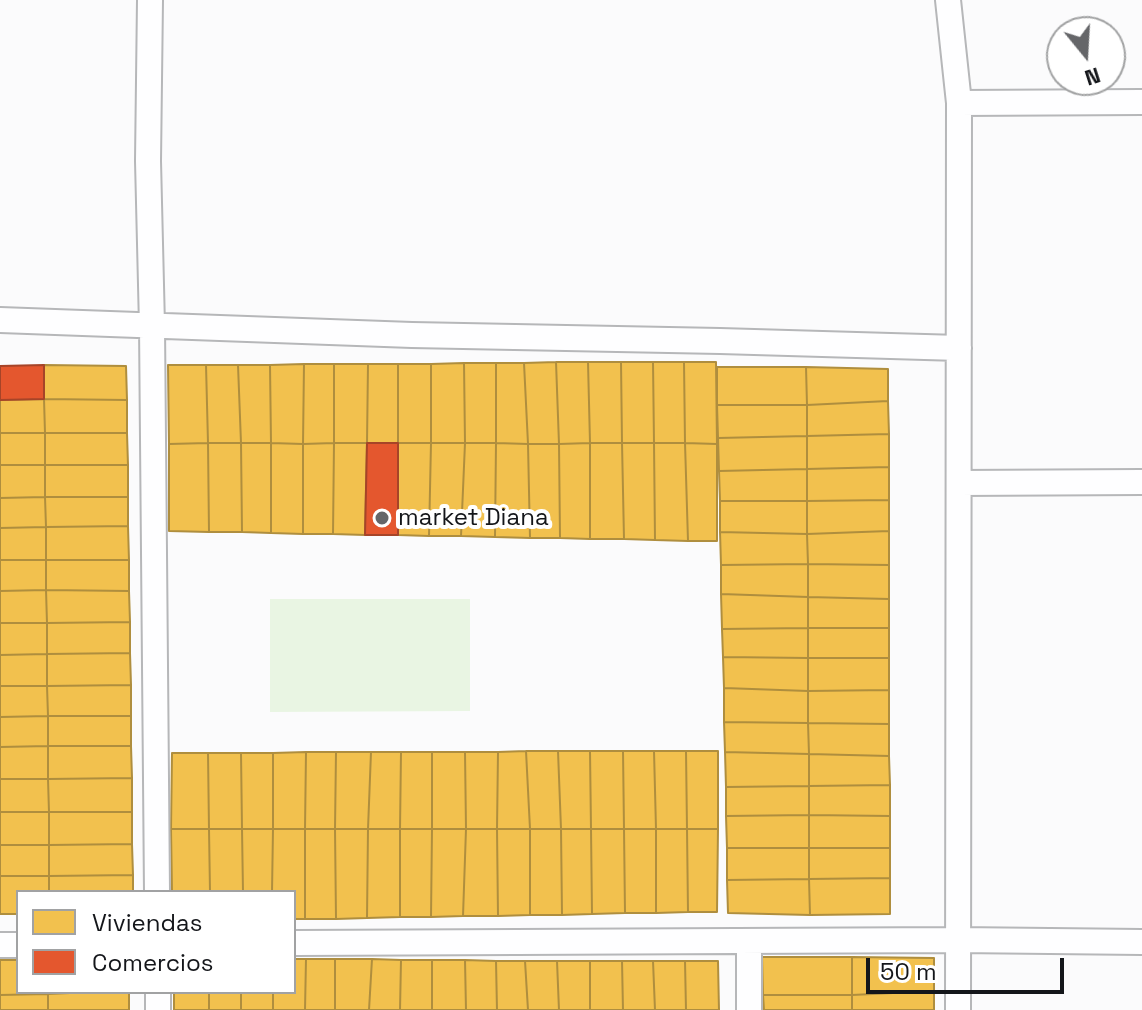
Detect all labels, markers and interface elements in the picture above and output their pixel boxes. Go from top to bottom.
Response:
north arrow [1046,16,1126,96]
text: N [1081,61,1104,93]
place label: market Diana [398,504,549,532]
marker: market Diana [373,509,391,527]
legend [16,890,296,994]
text: Viviendas [92,907,202,938]
scale bar [870,942,1068,992]
text: Comercios [92,947,213,978]
text: 50 m [880,956,937,987]

